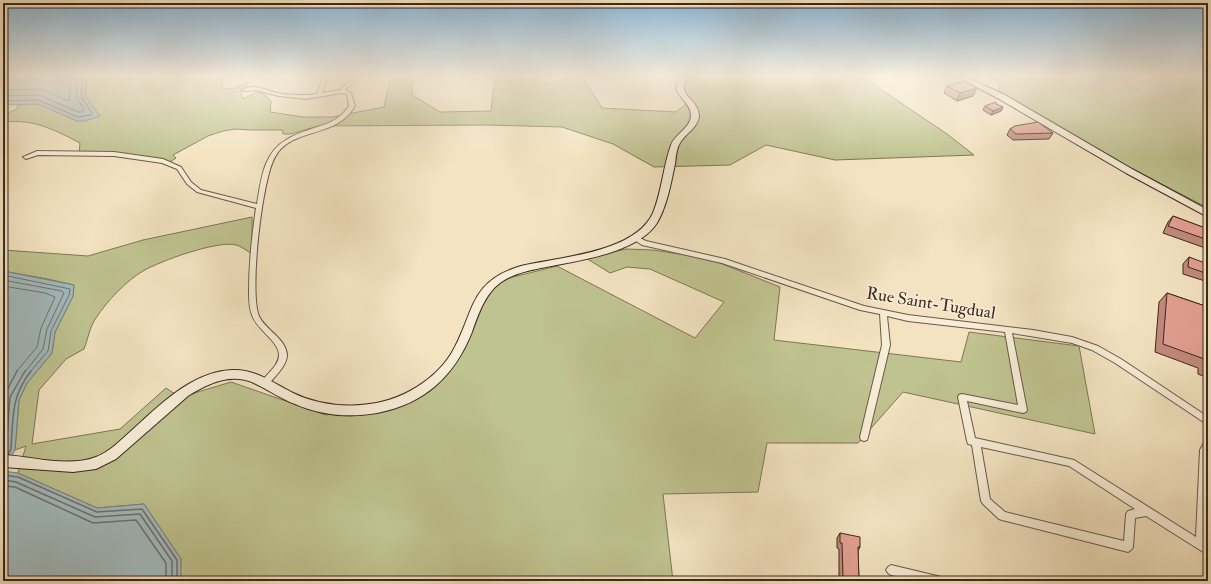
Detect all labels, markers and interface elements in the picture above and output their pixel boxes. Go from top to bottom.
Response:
street label: Rue Saint-Tugdual [865,282,998,324]

